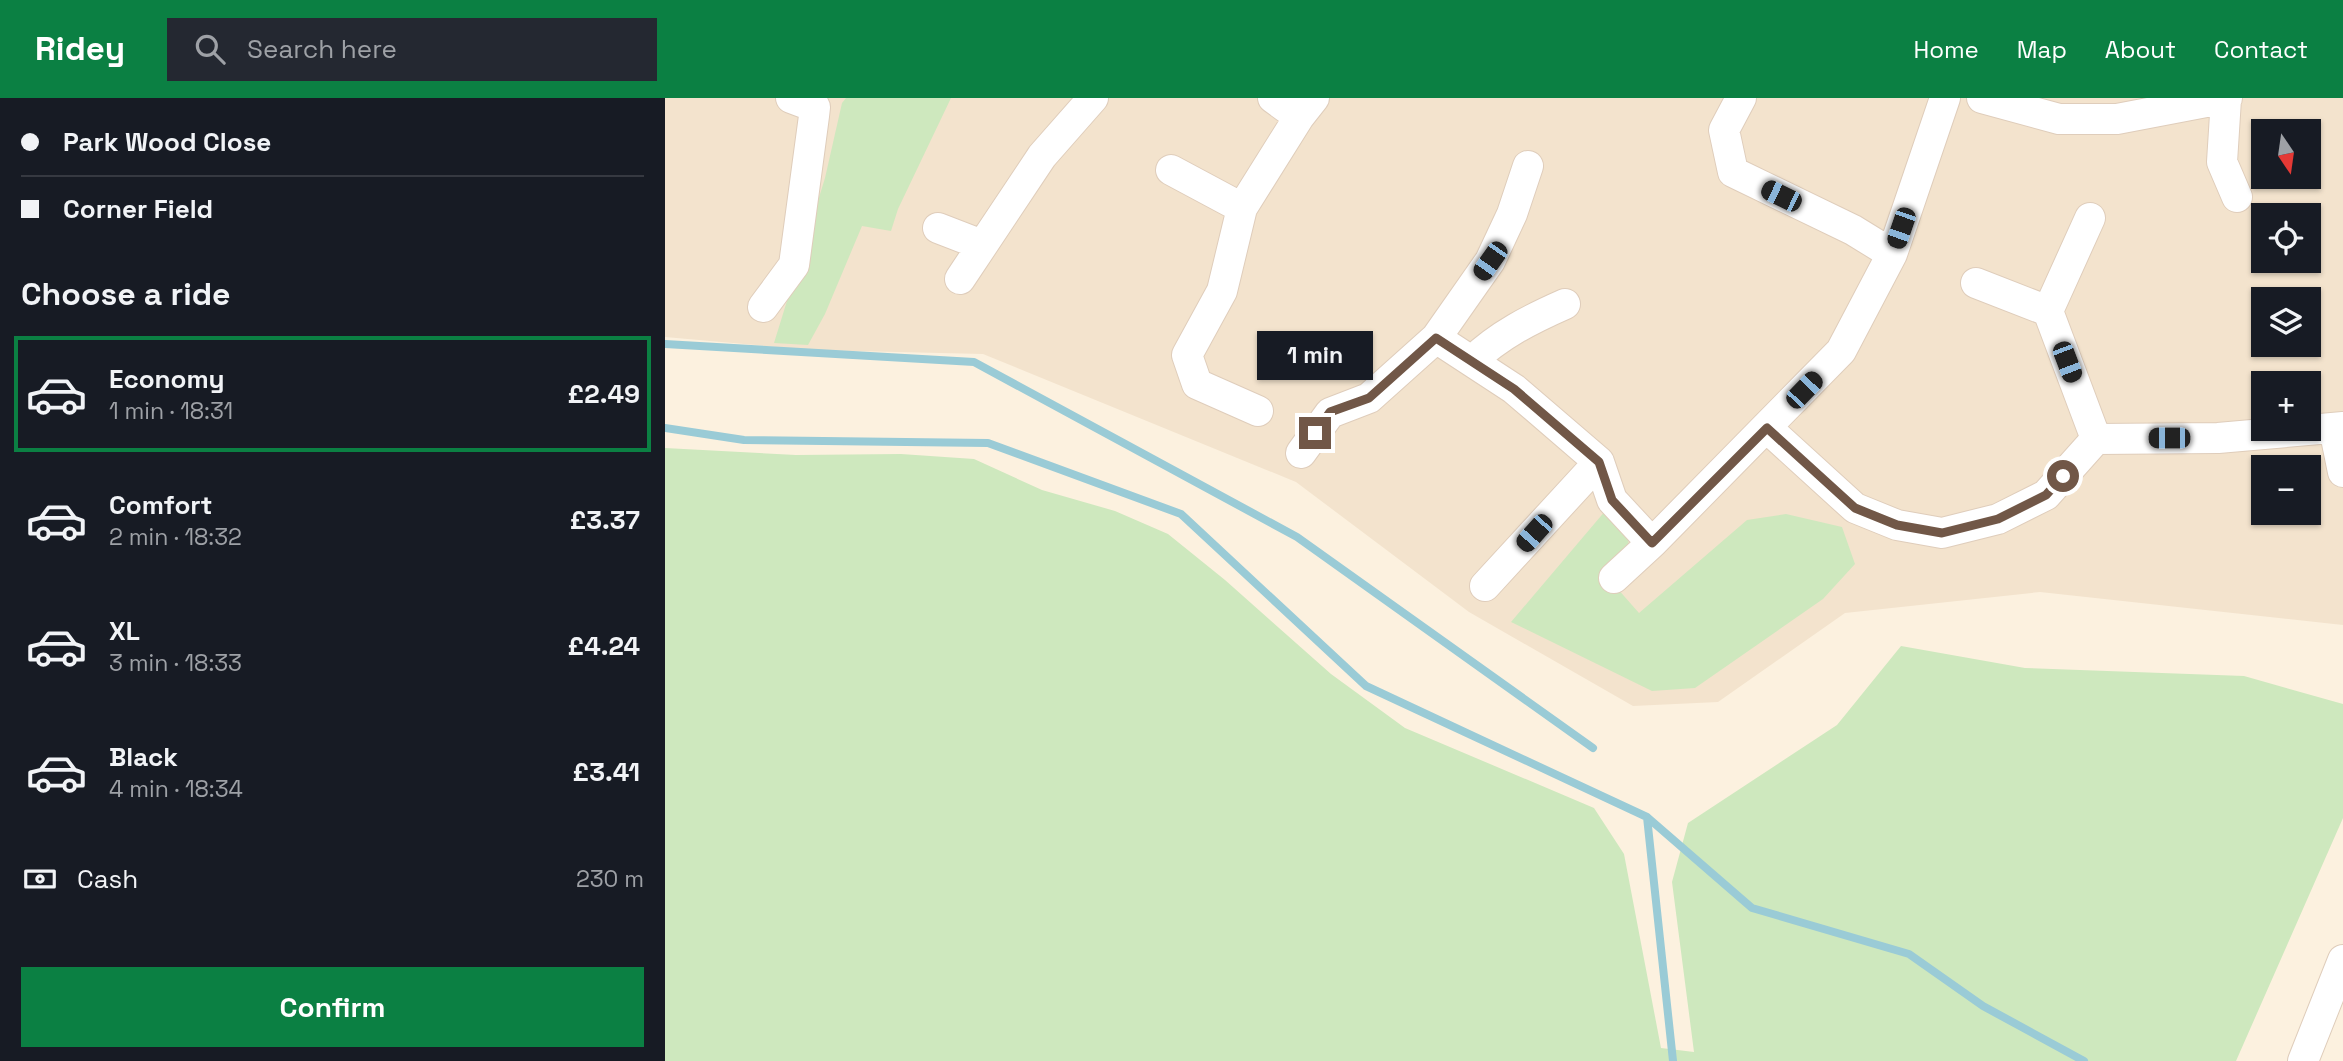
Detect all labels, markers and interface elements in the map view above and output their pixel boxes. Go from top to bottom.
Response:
search box [167,18,657,81]
text: Ridey [35,28,125,70]
icon: search [191,30,229,68]
text: Search here [247,32,397,66]
text: Home [1913,34,1979,65]
text: Map [2017,34,2067,65]
text: About [2105,34,2176,65]
text: Contact [2214,34,2308,65]
north arrow [2251,119,2321,189]
map controls [2251,119,2321,525]
text: Park Wood Close [63,125,271,159]
car [1758,177,1805,215]
text: Corner Field [63,192,213,226]
button: locate [2251,203,2321,273]
car [1885,205,1918,251]
car [1470,238,1511,284]
text: Choose a ride [21,274,231,314]
button: layers [2251,287,2321,357]
callout: 1 min [1257,331,1373,380]
car [2050,339,2085,385]
text: 1 min [1287,340,1343,370]
text: Economy [109,362,225,396]
icon: car [25,363,88,426]
car [1782,368,1827,412]
button: + [2251,371,2321,441]
text: £2.49 [568,377,640,411]
text: 1 min · 18:31 [109,396,233,426]
route end [1299,417,1331,449]
car [2149,428,2191,449]
button: − [2251,455,2321,525]
route start [2047,460,2079,492]
text: Comfort [109,488,212,522]
icon: car [25,489,88,552]
text: £3.37 [570,503,640,537]
car [1513,510,1556,556]
text: 2 min · 18:32 [109,522,242,552]
text: XL [109,614,140,648]
icon: car [25,615,88,678]
text: £4.24 [568,629,640,663]
text: 3 min · 18:33 [109,648,242,678]
text: Black [109,740,178,774]
icon: car [25,741,88,804]
text: £3.41 [573,755,640,789]
text: 4 min · 18:34 [109,774,243,804]
icon: cash [21,860,59,898]
text: Cash [77,862,138,896]
text: 230 m [576,864,644,894]
button: Confirm [21,967,644,1047]

